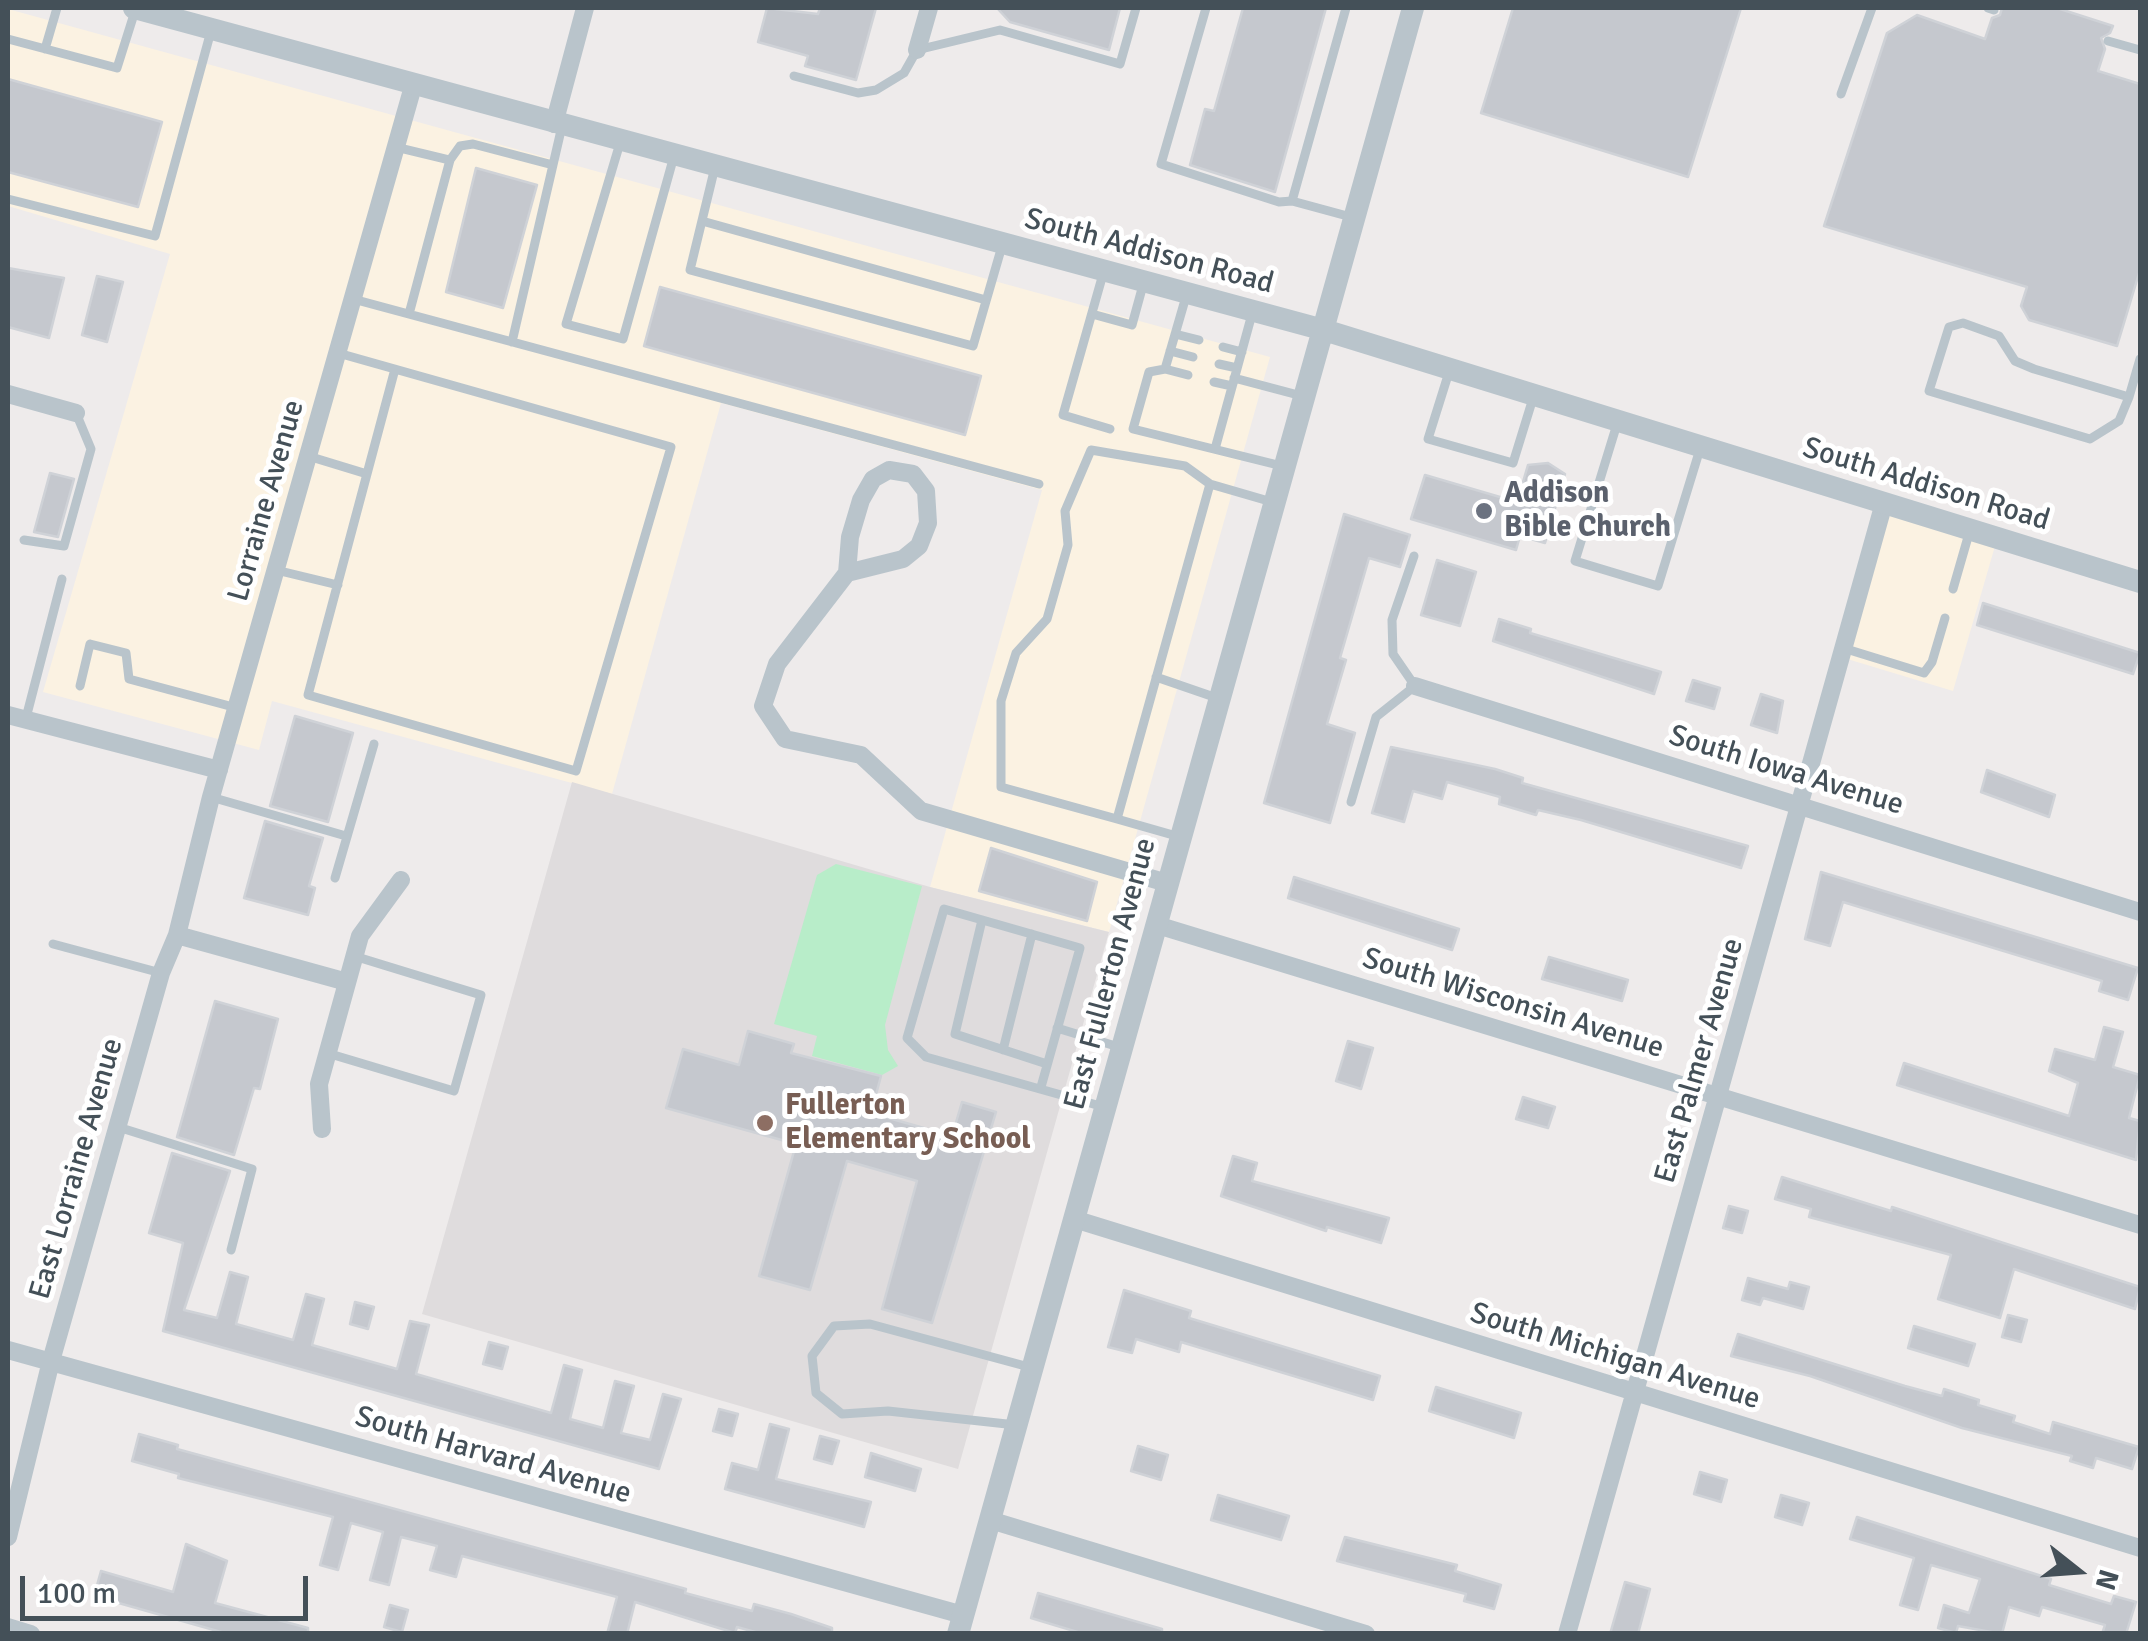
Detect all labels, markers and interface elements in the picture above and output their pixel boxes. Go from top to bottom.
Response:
street label: South Addison Road [1021,201,1277,303]
street label: Lorraine Avenue [221,396,313,606]
street label: South Addison Road [1798,430,2054,540]
place label: Addison Bible Church [1504,476,1671,546]
marker: Addison Bible Church [1473,500,1495,522]
street label: South Iowa Avenue [1664,718,1908,824]
street label: East Fullerton Avenue [1057,834,1165,1114]
street label: East Palmer Avenue [1648,934,1752,1188]
street label: South Wisconsin Avenue [1358,941,1668,1067]
street label: East Lorraine Avenue [23,1034,131,1304]
place label: Fullerton Elementary School [785,1088,1031,1158]
marker: Fullerton Elementary School [754,1112,776,1134]
street label: South Michigan Avenue [1466,1296,1764,1418]
street label: South Harvard Avenue [351,1399,635,1513]
north arrow [2028,1521,2128,1621]
scale bar [25,1556,312,1618]
text: N [2088,1565,2126,1594]
text: 100 m [37,1575,116,1612]

